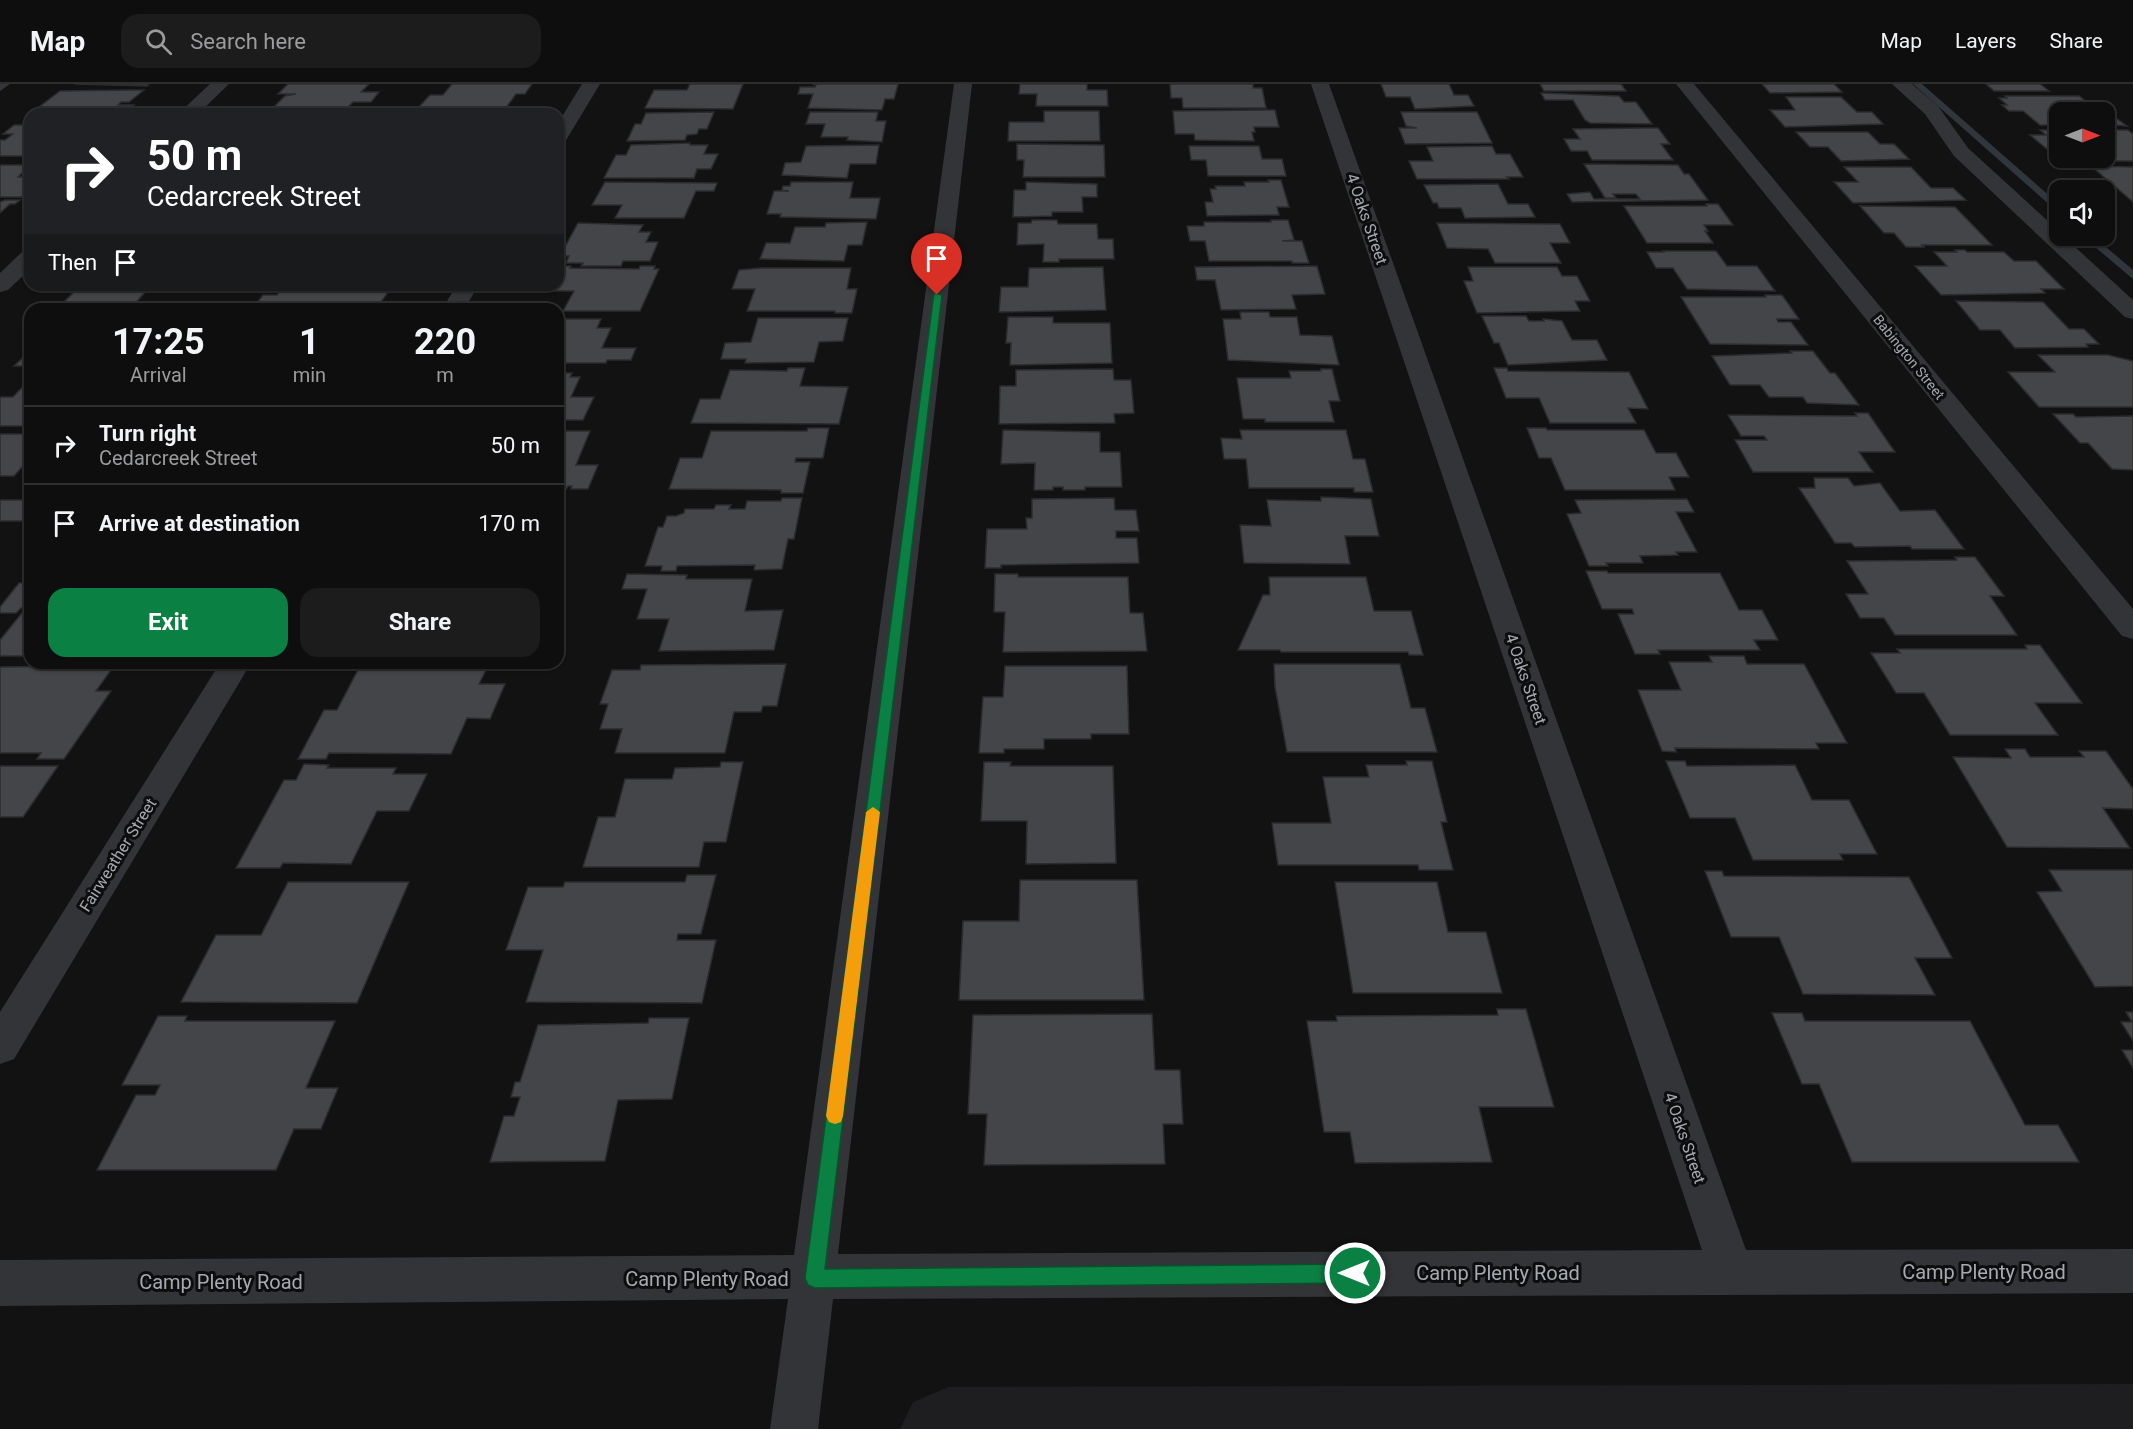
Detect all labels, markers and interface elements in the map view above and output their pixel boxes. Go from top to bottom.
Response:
search box [121,14,541,68]
text: Map [30,25,85,58]
icon: search [142,25,175,58]
text: Search here [190,29,306,54]
text: Map [1880,29,1922,53]
text: Layers [1955,29,2016,53]
text: Share [2049,29,2103,53]
north arrow [2049,102,2115,168]
map controls [2049,102,2115,246]
text: 50 m [147,131,242,180]
icon: right [48,132,126,210]
street label: 4 Oaks Street [1343,171,1391,267]
button: sound [2049,180,2115,246]
text: Cedarcreek Street [147,181,361,213]
pin [911,233,962,295]
icon: arrive [920,242,953,275]
icon: arrive [109,246,142,279]
text: Then [48,250,97,275]
street label: Babington Street [1870,312,1948,403]
text: 17:25 [112,321,205,363]
text: 1 [299,321,320,363]
text: 220 [414,321,476,363]
text: Arrival [130,363,187,387]
text: min [293,363,326,387]
text: m [436,363,454,387]
text: Turn right [99,421,196,446]
icon: right [48,429,81,462]
text: 50 m [491,433,540,458]
text: Cedarcreek Street [99,446,258,470]
icon: arrive [48,507,81,540]
text: Arrive at destination [99,511,300,536]
text: 170 m [478,511,540,536]
button: Exit [48,588,288,657]
button: Share [300,588,540,657]
street label: 4 Oaks Street [1502,631,1550,727]
street label: Fairweather Street [75,795,161,915]
street label: 4 Oaks Street [1661,1090,1709,1186]
position arrow [1323,1241,1387,1305]
street label: Camp Plenty Road [1902,1260,2066,1284]
street label: Camp Plenty Road [1416,1261,1580,1285]
street label: Camp Plenty Road [625,1267,789,1291]
street label: Camp Plenty Road [139,1270,303,1294]

